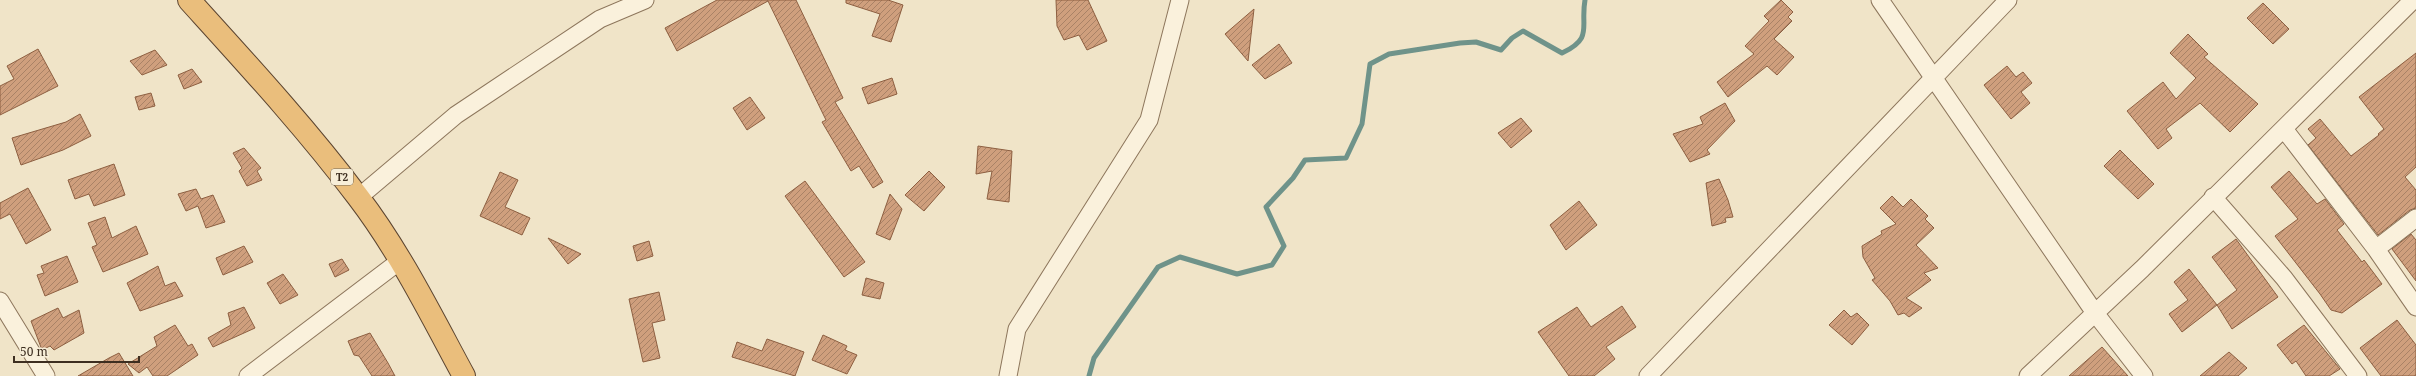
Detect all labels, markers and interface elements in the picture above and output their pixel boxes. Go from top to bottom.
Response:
road number: T2 [331,169,353,185]
scale bar [14,338,139,364]
text: 50 m [20,343,48,360]

